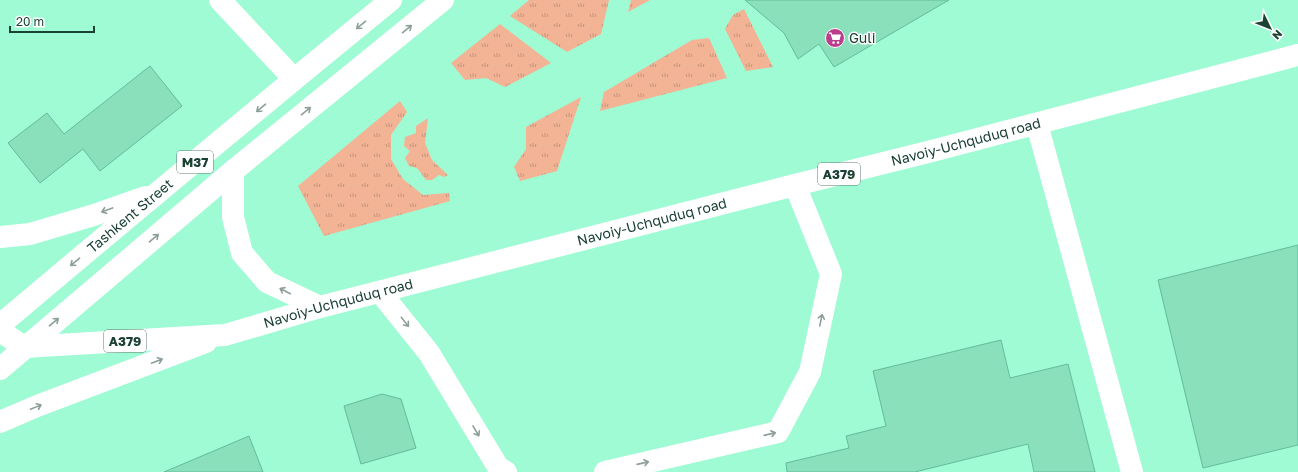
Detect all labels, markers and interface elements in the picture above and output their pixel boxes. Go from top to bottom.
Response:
scale bar [10,8,94,34]
north arrow [1250,8,1290,48]
text: 20 m [16,14,44,29]
one-way arrow [355,20,366,29]
one-way arrow [402,25,413,33]
supermarket icon: Guli [824,27,846,49]
text: N [1270,28,1285,43]
place label: Guli [849,29,876,46]
one-way arrow [256,103,266,112]
one-way arrow [301,107,312,115]
street label: Navoiy-Uchquduq road [889,114,1042,169]
road number: M37 [177,151,213,173]
road number: A379 [818,163,860,185]
street label: Tashkent Street [84,175,176,256]
street label: Navoiy-Uchquduq road [575,194,728,249]
one-way arrow [101,207,114,214]
one-way arrow [148,233,159,242]
one-way arrow [69,258,80,267]
street label: Navoiy-Uchquduq road [261,274,415,331]
one-way arrow [279,287,291,294]
one-way arrow [818,314,826,327]
one-way arrow [49,317,60,326]
one-way arrow [400,317,409,328]
road number: A379 [104,330,146,352]
one-way arrow [151,356,163,364]
one-way arrow [29,402,41,410]
one-way arrow [472,425,480,437]
one-way arrow [763,430,776,437]
one-way arrow [636,459,649,467]

